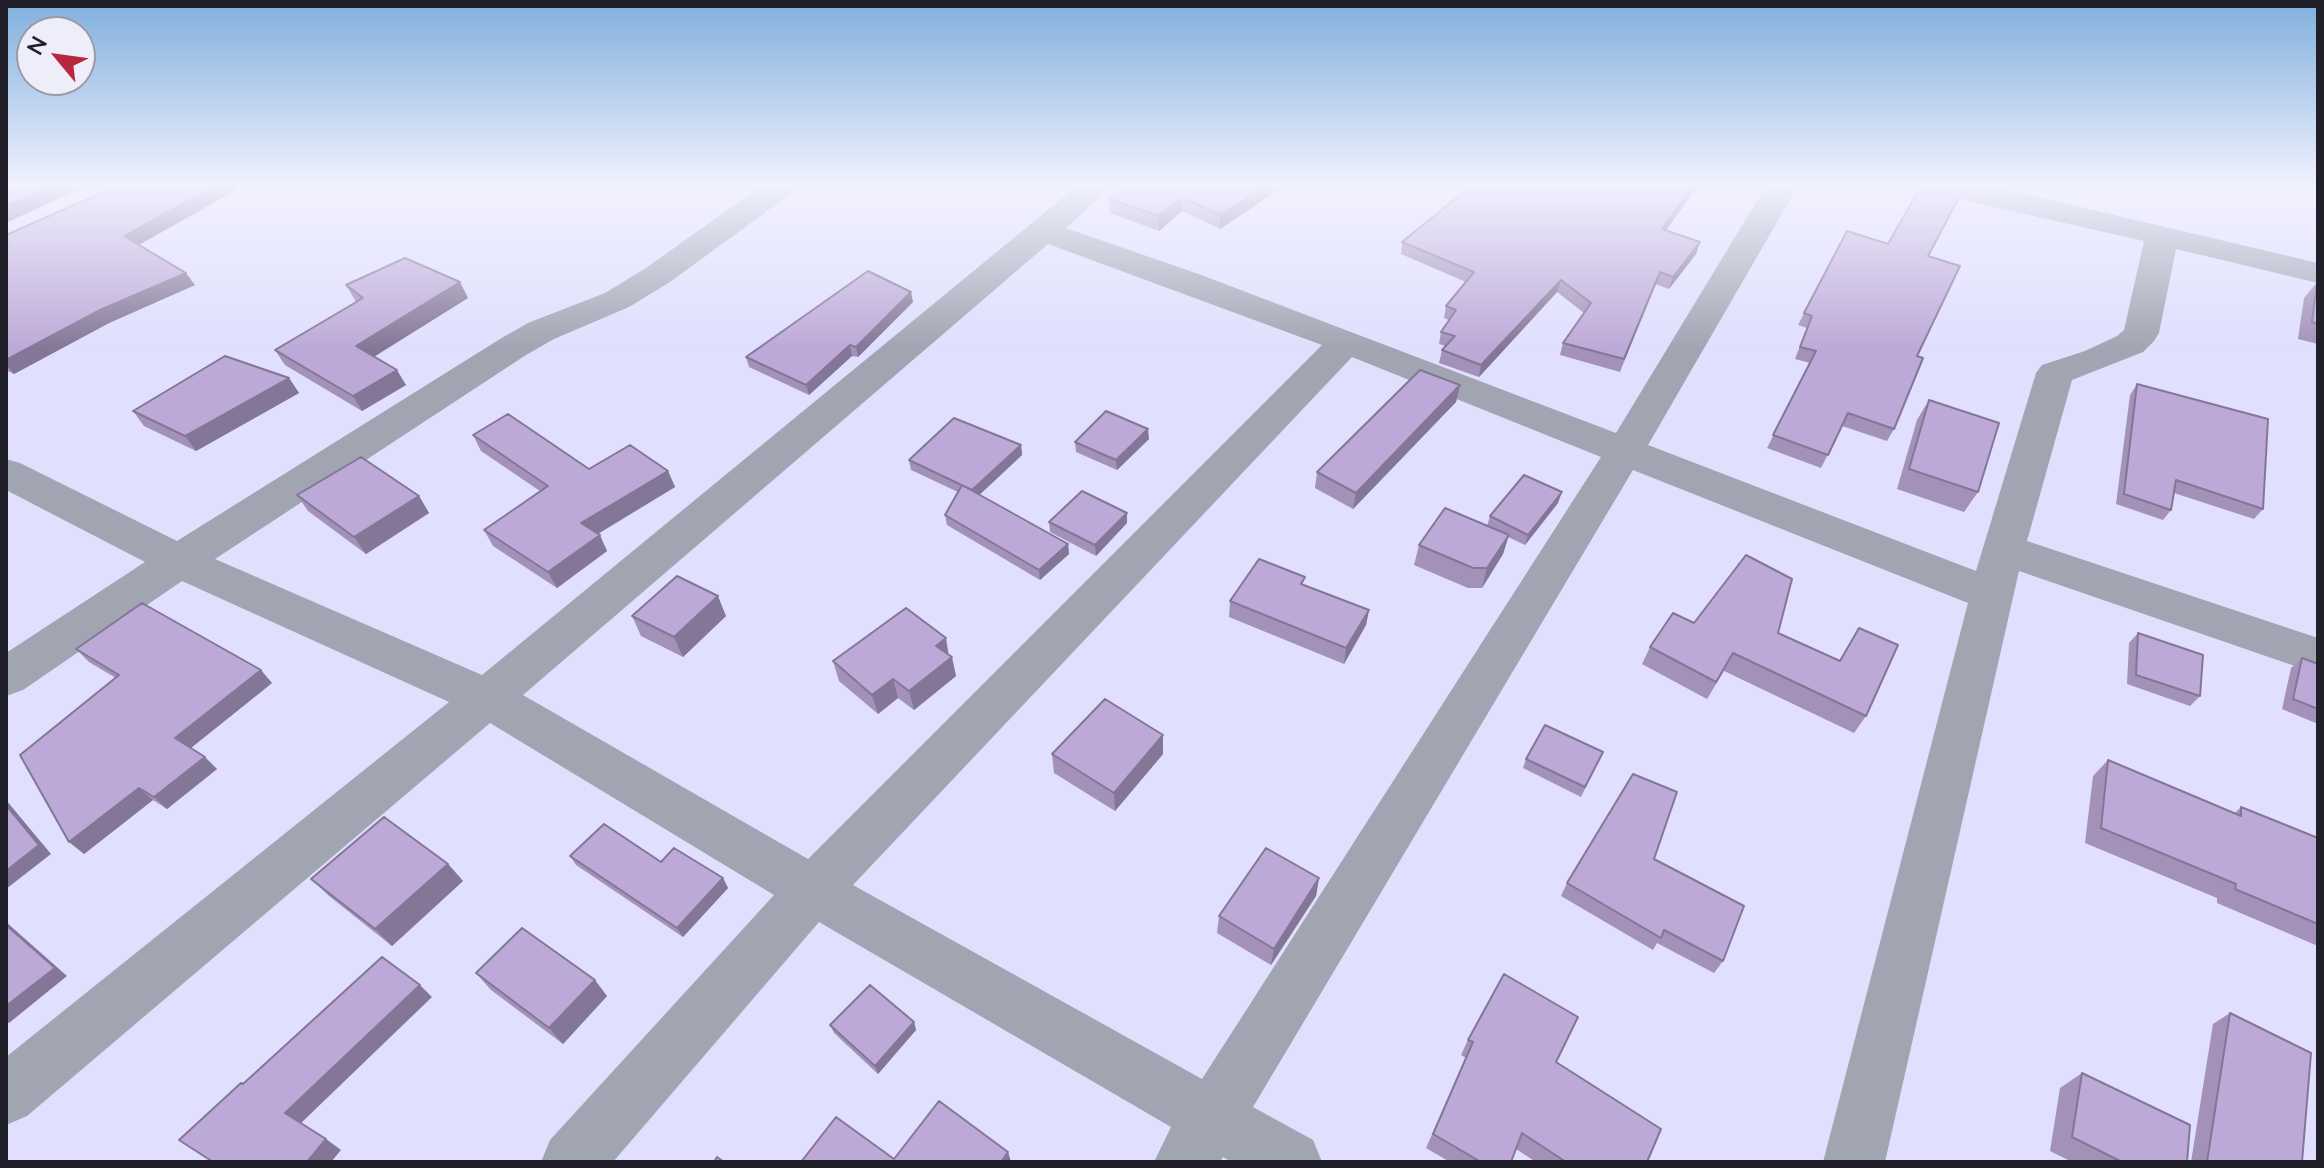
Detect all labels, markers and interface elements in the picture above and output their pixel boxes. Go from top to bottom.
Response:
north arrow [16,16,96,96]
text: N [20,31,52,59]

